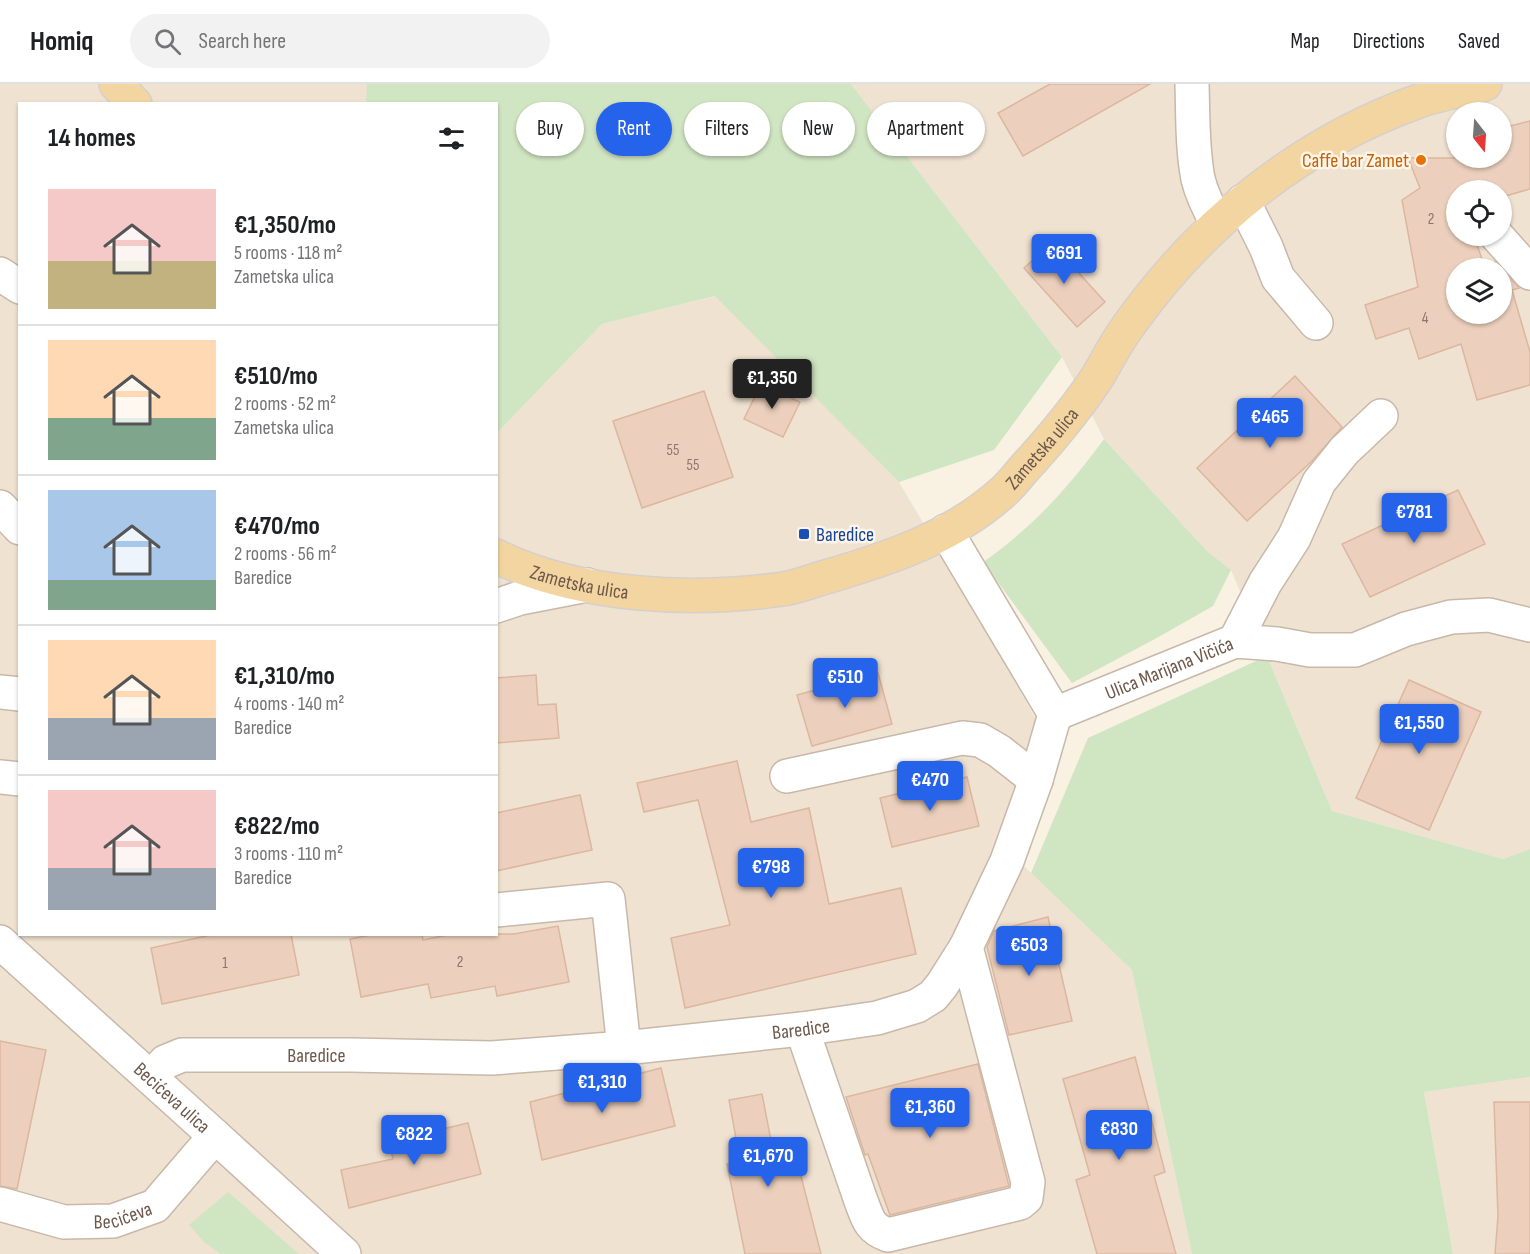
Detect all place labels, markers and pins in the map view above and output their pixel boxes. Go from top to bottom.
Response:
place label: Caffe bar Zamet [1302,149,1409,173]
marker: Caffe bar Zamet [1414,153,1428,167]
pin: €691 [1028,234,1100,285]
pin: €1,350 [723,359,821,410]
pin: €465 [1234,398,1306,449]
pin: €781 [1378,493,1450,544]
place label: Baredice [816,523,874,547]
marker: Baredice [797,527,811,541]
pin: €510 [809,658,881,709]
pin: €1,550 [1370,704,1468,755]
pin: €470 [894,761,966,812]
pin: €798 [735,848,807,899]
pin: €503 [993,926,1065,977]
pin: €1,310 [553,1063,651,1114]
pin: €1,360 [881,1088,979,1139]
pin: €830 [1083,1110,1155,1161]
pin: €822 [378,1115,450,1166]
pin: €1,670 [719,1137,817,1188]

